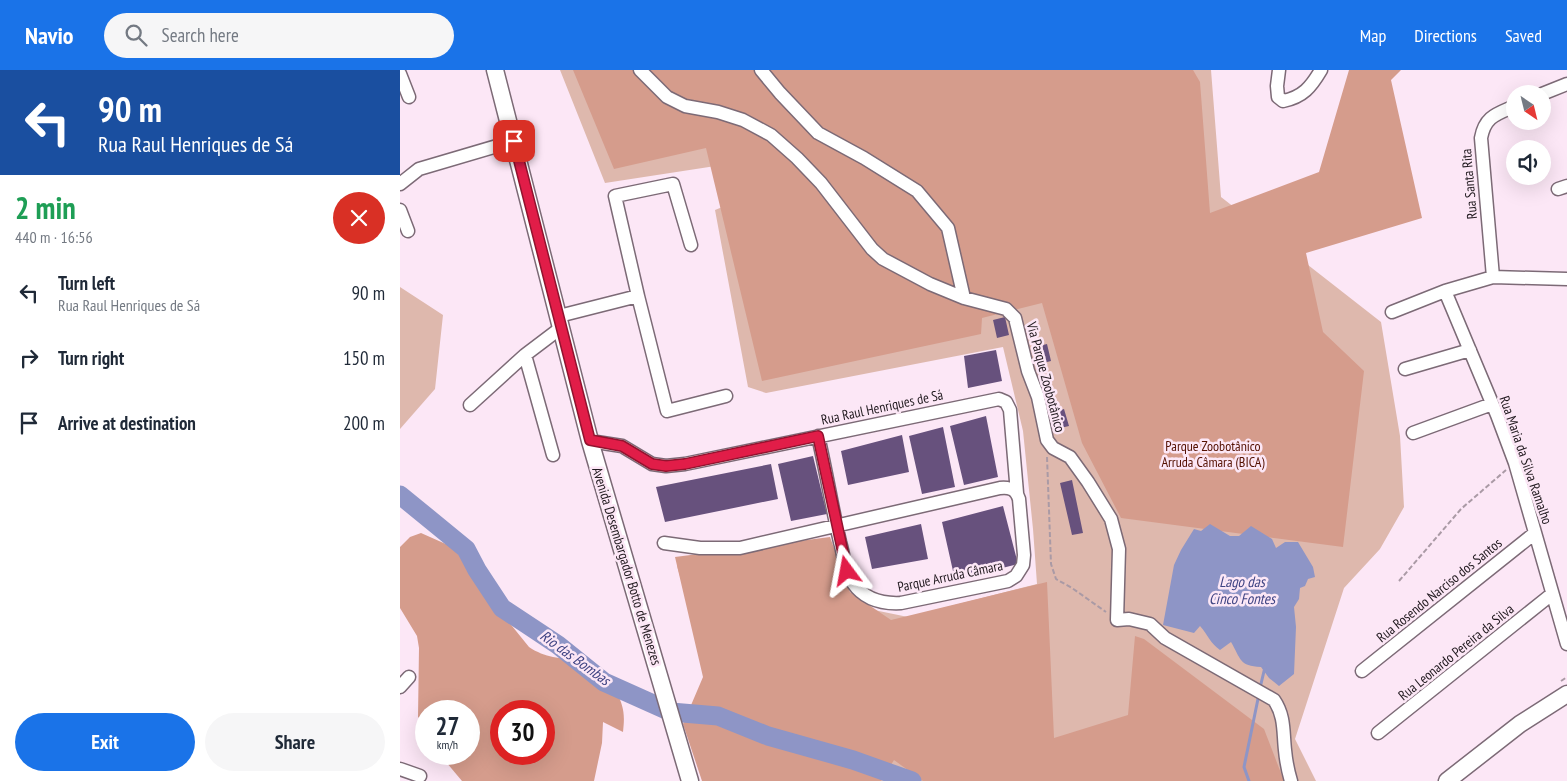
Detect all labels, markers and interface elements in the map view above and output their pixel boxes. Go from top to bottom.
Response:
search box [104,13,454,58]
text: Navio [25,20,74,51]
icon: search [122,21,150,49]
text: Search here [162,23,239,47]
text: Map [1360,24,1386,47]
text: Directions [1414,24,1477,47]
text: Saved [1505,24,1542,47]
north arrow [1506,85,1551,130]
map controls [1506,85,1551,185]
text: 90 m [98,86,162,132]
icon: left [15,90,80,155]
pin [493,120,535,162]
icon: arrive [500,127,528,155]
text: Rua Raul Henriques de Sá [98,130,293,158]
button: sound [1506,140,1551,185]
street label: Rua Santa Rita [1457,148,1481,220]
text: 2 min [15,188,76,227]
button: close [333,192,385,244]
text: 440 m · 16:56 [15,227,93,247]
text: Turn left [58,271,115,295]
icon: left [15,279,43,307]
text: 90 m [352,281,385,305]
text: Rua Raul Henriques de Sá [58,295,200,315]
street label: Via Parque Zoobotânico [1022,319,1069,434]
icon: right [15,344,43,372]
text: Turn right [58,346,124,370]
text: 150 m [343,346,385,370]
street label: Rua Raul Henriques de Sá [819,385,945,429]
street label: Rua Maria da Silva Ramalho [1496,393,1556,527]
icon: arrive [15,409,43,437]
text: Arrive at destination [58,411,196,435]
text: 200 m [343,411,385,435]
park label: Parque Zoobotânico Arruda Câmara (BICA) [1161,437,1265,471]
street label: Avenida Desembargador Botto de Menezes [588,465,666,667]
street label: Rua Rosendo Narciso dos Santos [1373,534,1506,646]
position arrow [820,544,872,596]
street label: Parque Arruda Câmara [896,556,1004,596]
water label: Lago das Cinco Fontes [1209,572,1277,608]
street label: Rua Leonardo Pereira da Silva [1395,600,1517,704]
water label: Rio das Bombas [537,626,616,690]
speed limit sign: 30 [490,700,555,765]
text: 27 [436,710,459,742]
button: Exit [15,713,195,771]
button: Share [205,713,385,771]
text: km/h [437,737,458,752]

